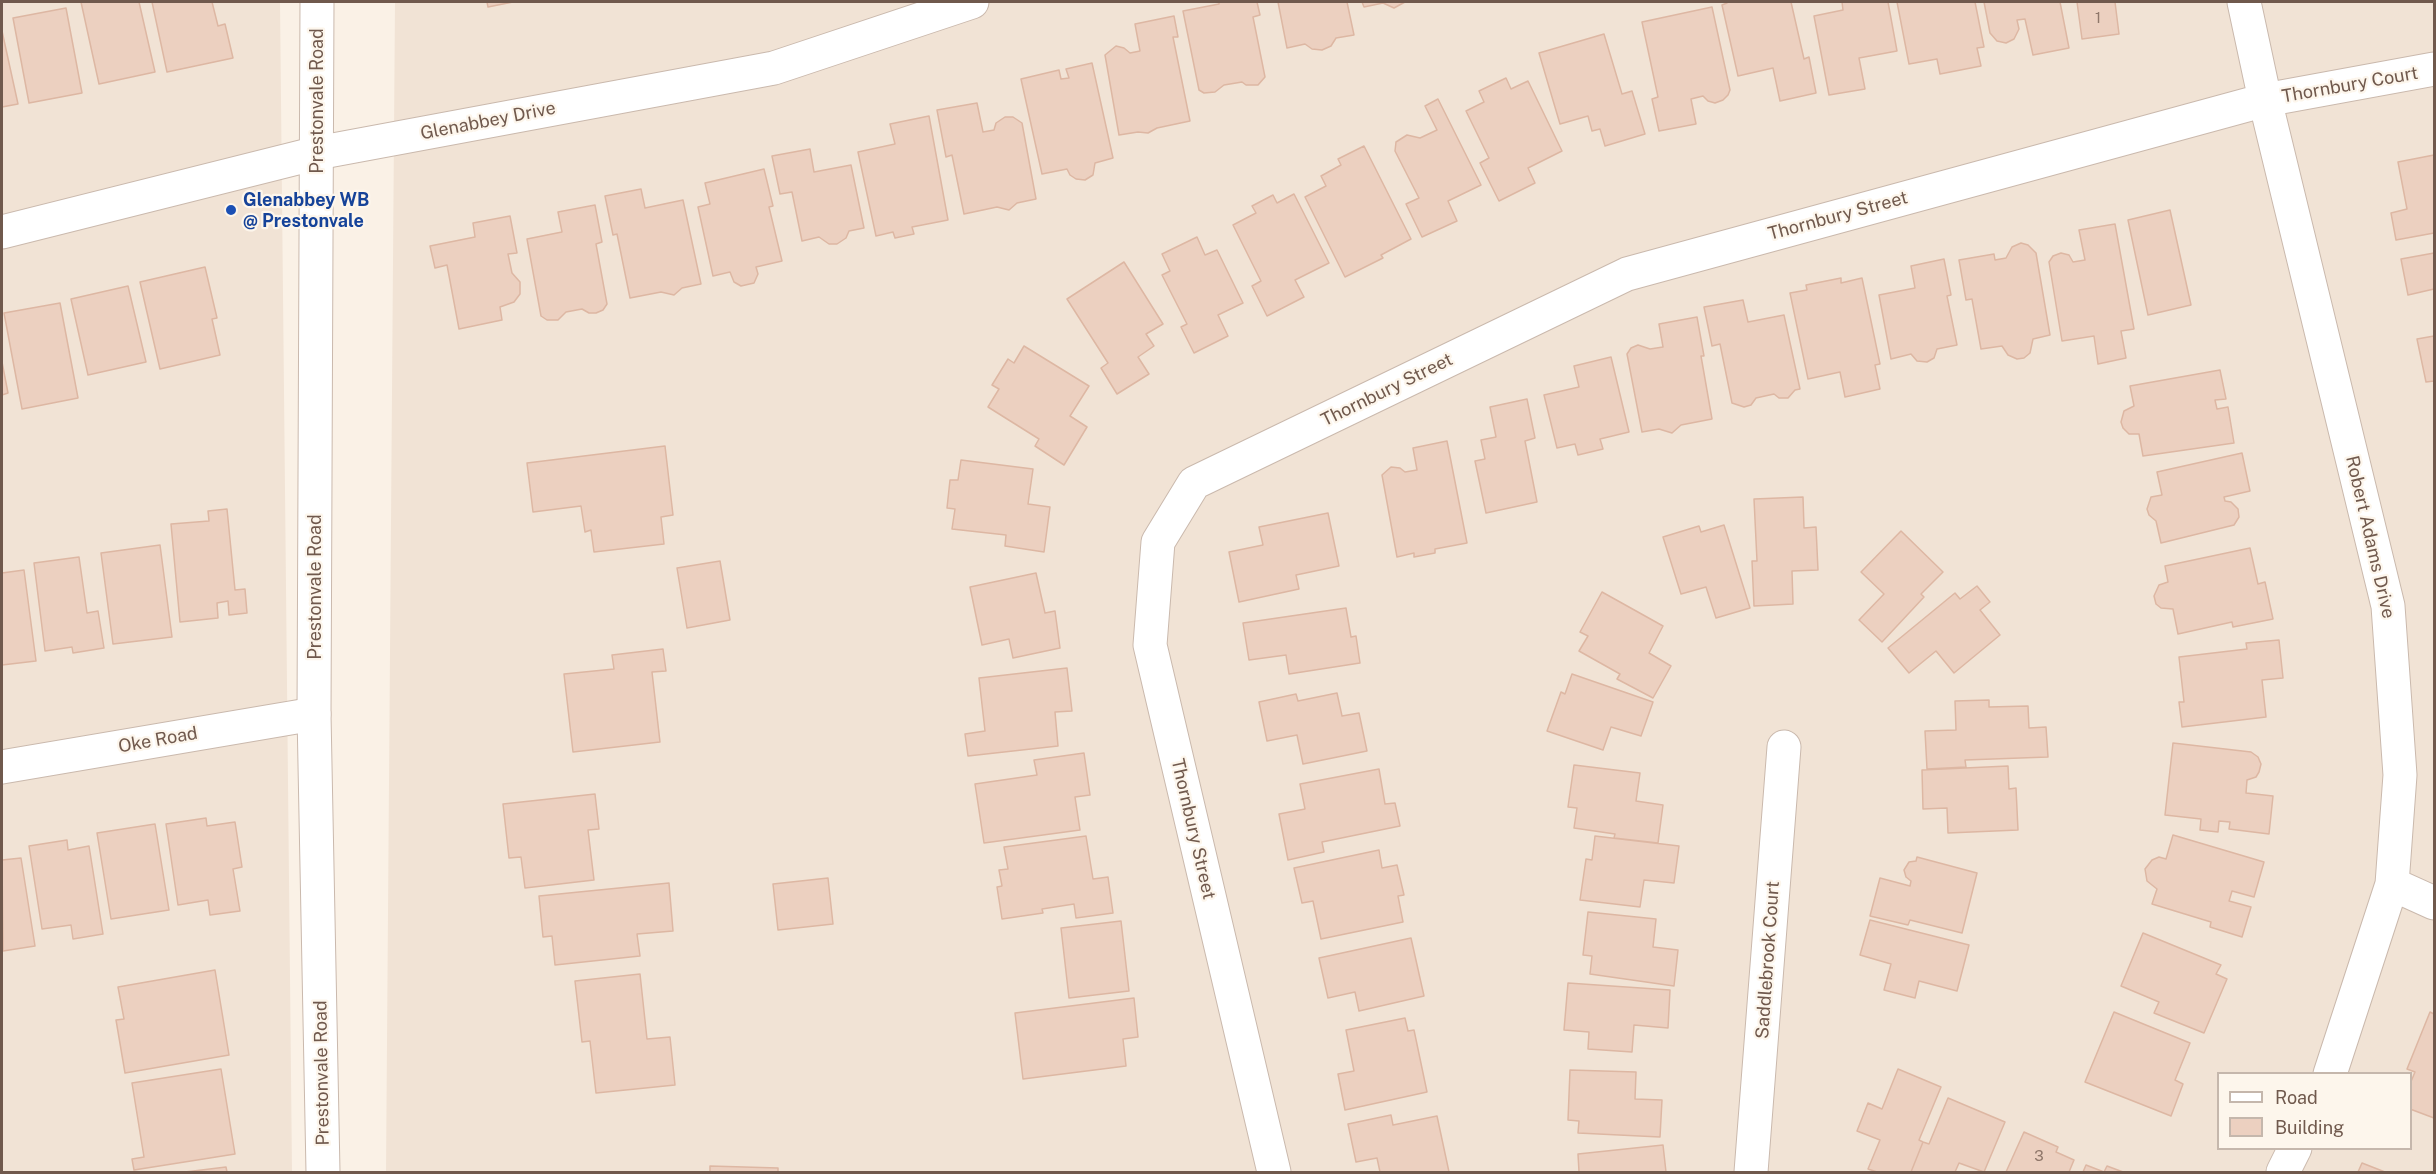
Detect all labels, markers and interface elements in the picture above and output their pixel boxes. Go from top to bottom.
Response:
house number: 1 [2095,9,2101,27]
street label: Prestonvale Road [306,28,328,174]
street label: Thornbury Court [2280,62,2420,108]
street label: Glenabbey Drive [419,97,557,145]
street label: Thornbury Street [1766,187,1910,245]
place label: Glenabbey WB @ Prestonvale [243,189,369,232]
marker: Glenabbey WB @ Prestonvale [224,203,238,217]
street label: Thornbury Street [1318,349,1456,431]
street label: Robert Adams Drive [2341,454,2399,620]
street label: Prestonvale Road [304,514,326,660]
street label: Oke Road [117,722,199,758]
street label: Thornbury Street [1166,757,1220,901]
street label: Saddlebrook Court [1752,880,1784,1040]
street label: Prestonvale Road [310,1000,334,1146]
legend [2217,1072,2412,1150]
text: Road [2275,1087,2318,1108]
text: Building [2275,1117,2344,1138]
house number: 3 [2034,1147,2044,1165]

